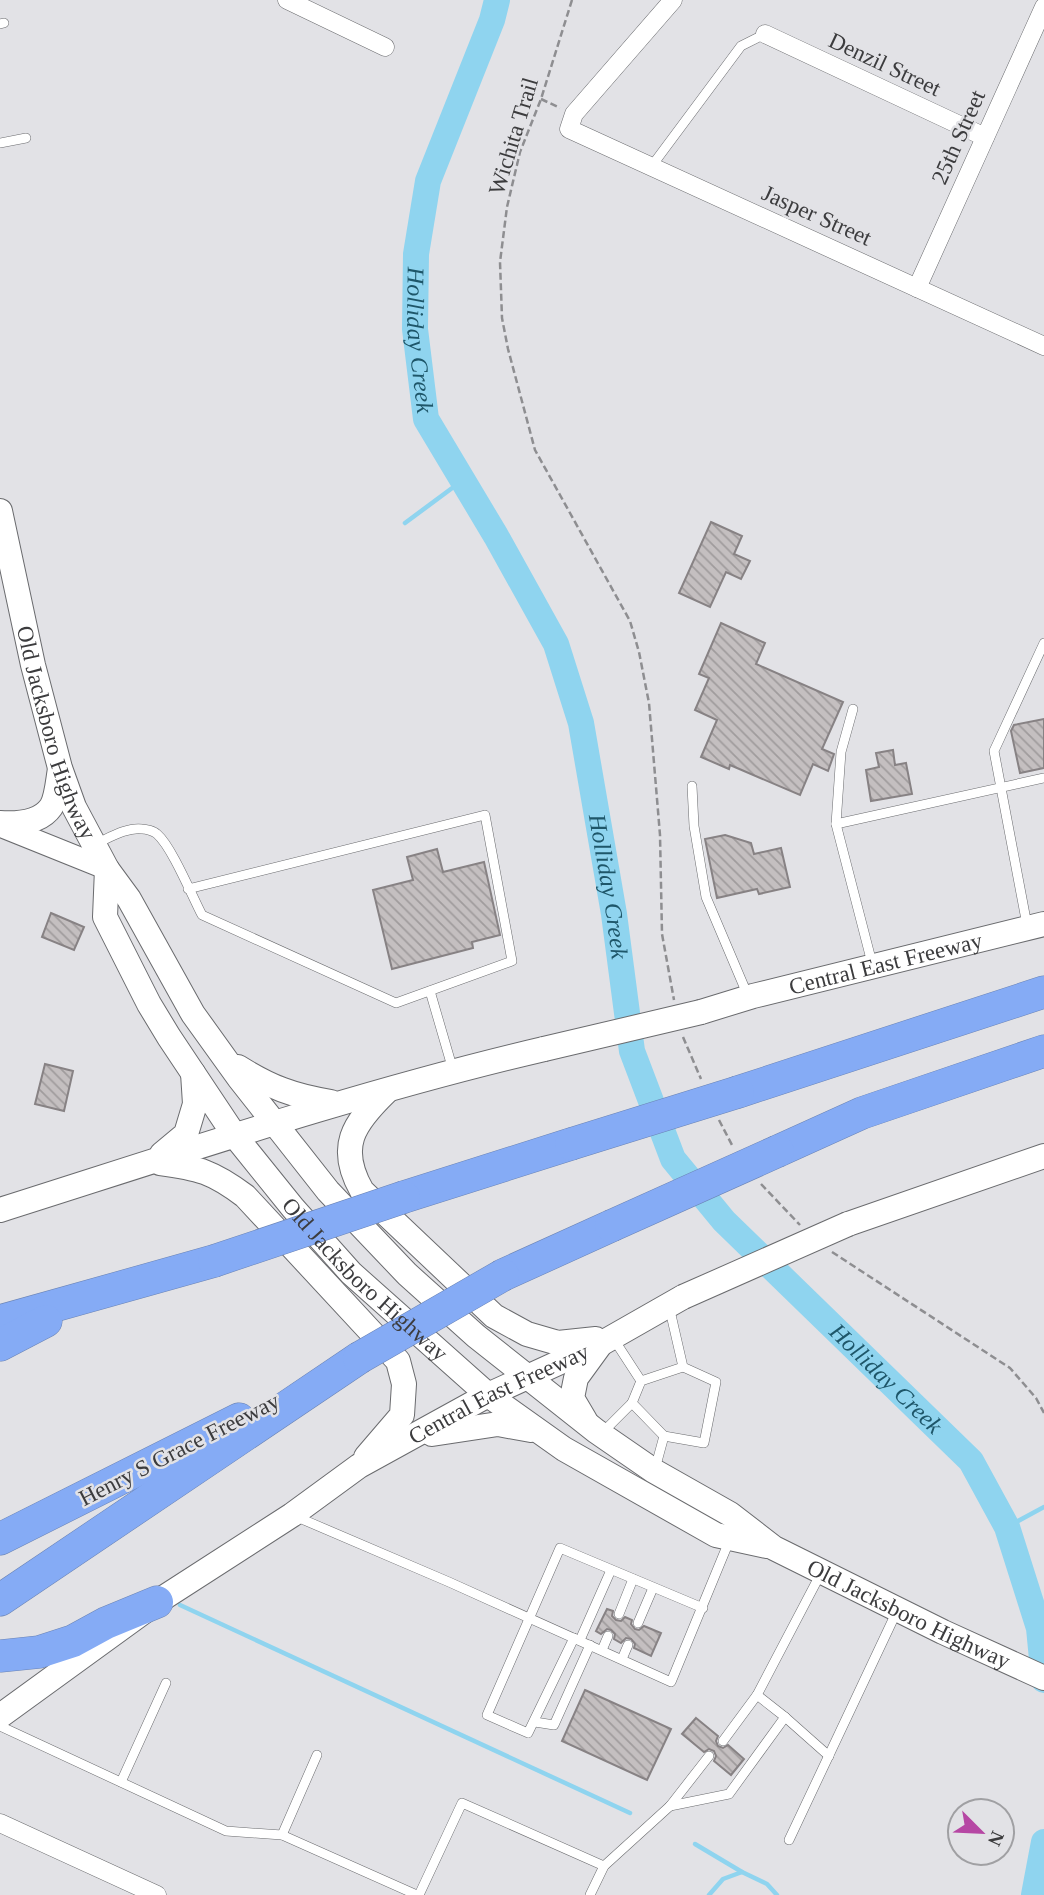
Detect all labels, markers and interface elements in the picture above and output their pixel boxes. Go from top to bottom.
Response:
street label: Denzil Street [825,28,945,102]
street label: Wichita Trail [484,75,543,198]
street label: 25th Street [927,86,991,188]
street label: Jasper Street [758,180,876,251]
water label: Holliday Creek [402,266,438,415]
street label: Old Jacksboro Highway [12,624,101,844]
water label: Holliday Creek [584,811,633,961]
street label: Central East Freeway [787,928,985,1000]
street label: Old Jacksboro Highway [277,1193,453,1367]
water label: Holliday Creek [824,1317,948,1439]
street label: Central East Freeway [404,1339,593,1449]
street label: Henry S Grace Freeway [75,1388,284,1511]
street label: Old Jacksboro Highway [803,1555,1014,1674]
north arrow [946,1797,1016,1867]
text: N [984,1828,1008,1849]

